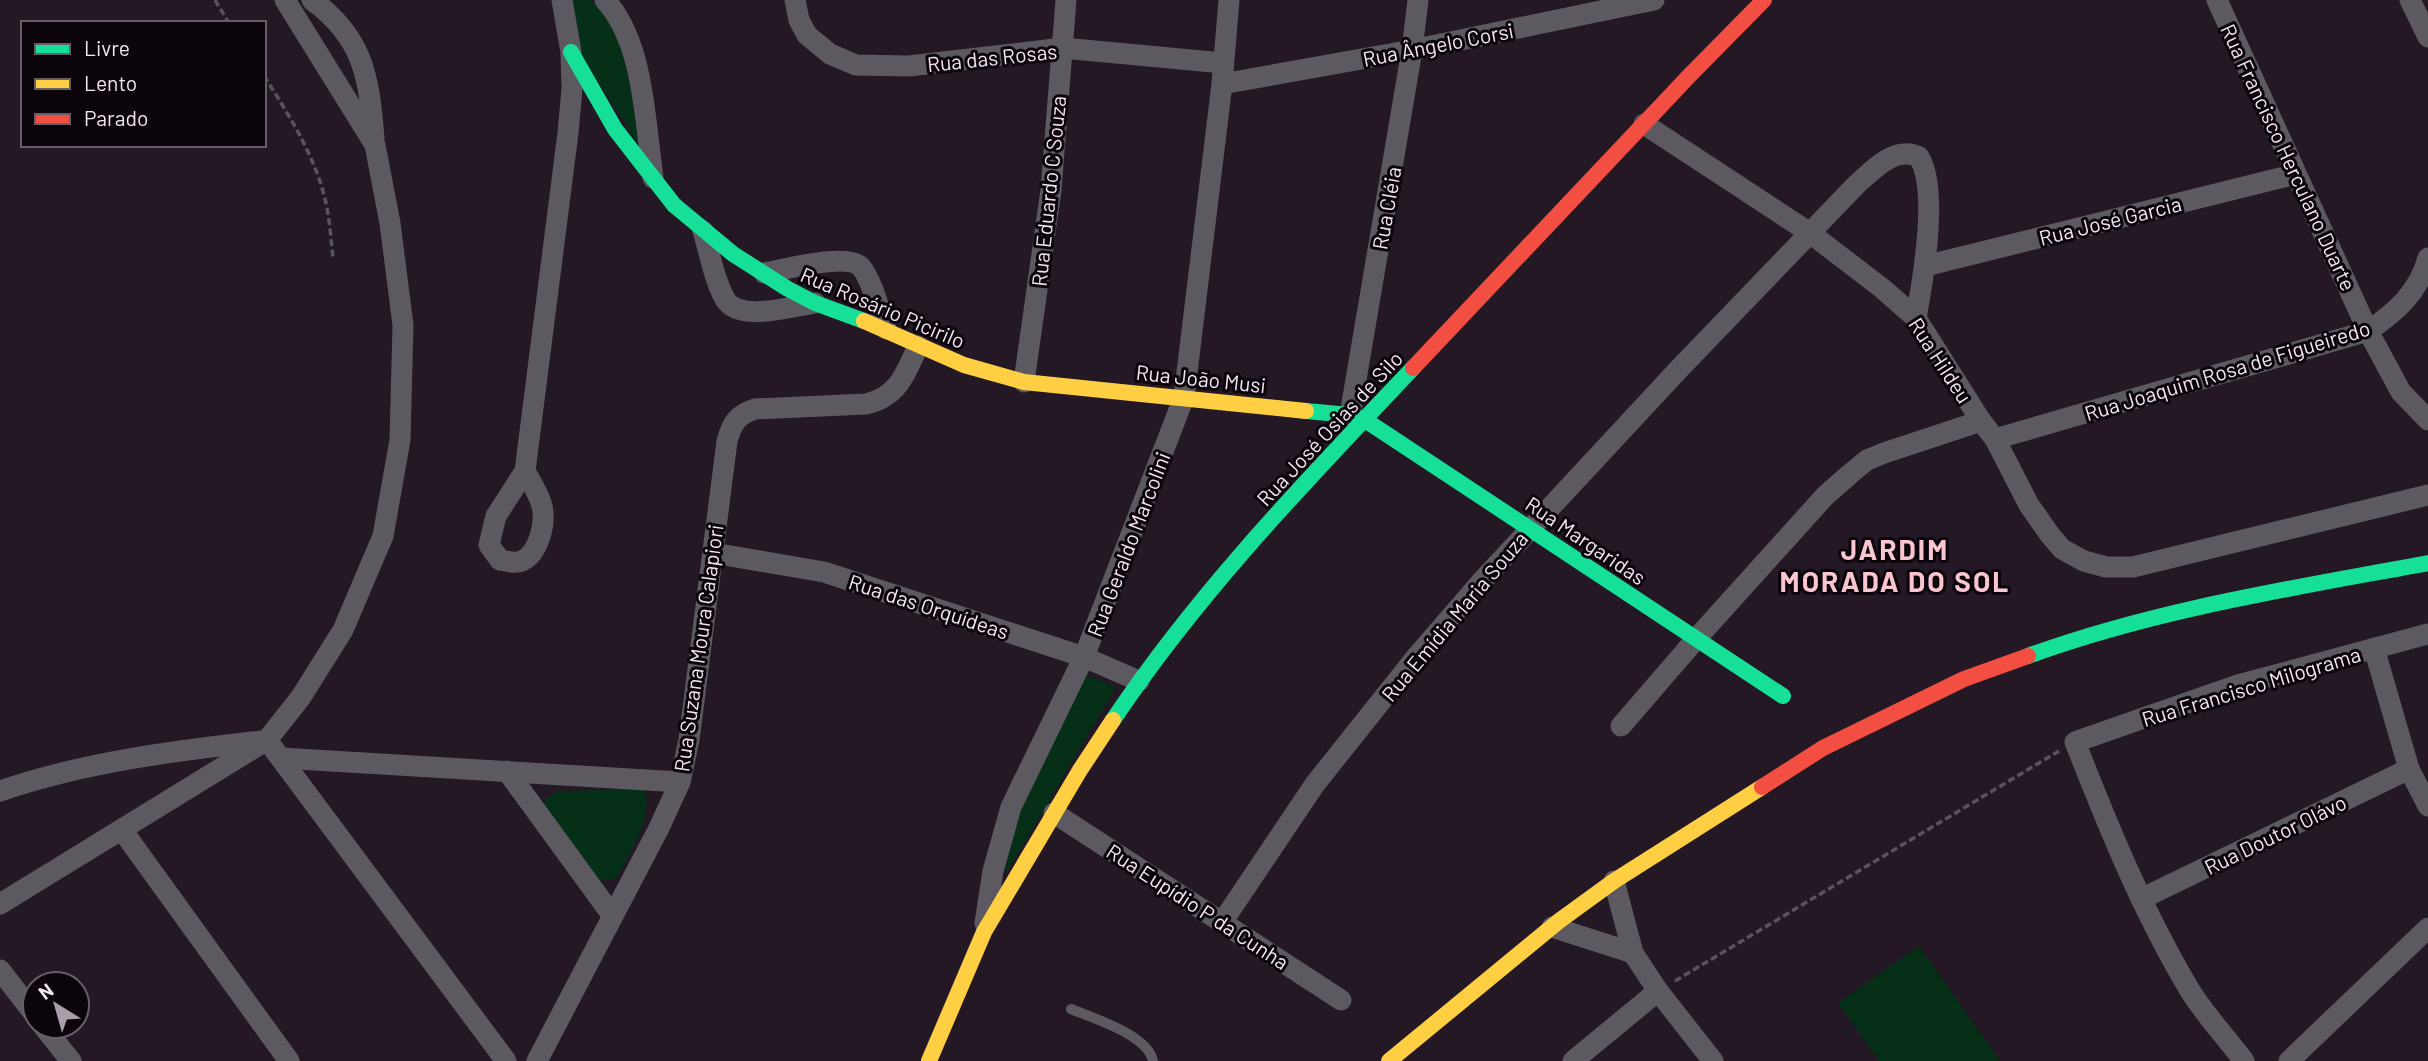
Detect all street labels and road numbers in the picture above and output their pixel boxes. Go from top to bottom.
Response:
street label: Rua Ângelo Corsi [1360,17,1516,71]
street label: Rua Francisco Herculano Duarte [2216,20,2362,294]
street label: Rua das Rosas [926,38,1058,76]
street label: Rua Eduardo C Souza [1026,94,1070,288]
street label: Rua Cléia [1366,165,1406,251]
street label: Rua José Garcia [2036,190,2184,250]
street label: Rua Rosário Picirilo [797,261,969,353]
street label: Rua Hildeu [1904,313,1978,407]
street label: Rua Joaquim Rosa de Figueiredo [2081,315,2373,425]
street label: Rua José Osias de Silo [1251,345,1407,511]
street label: Rua João Musi [1135,359,1267,397]
street label: Rua Geraldo Marcolini [1081,448,1175,640]
street label: Rua Margaridas [1521,491,1651,589]
street label: Rua Suzana Moura Calapiori [668,523,728,773]
street label: Rua Emídia Maria Souza [1376,526,1532,706]
street label: Rua das Orquídeas [846,568,1012,644]
street label: Rua Francisco Milograma [2139,641,2363,731]
street label: Rua Doutor Olávo [2200,789,2350,879]
street label: Rua Eupídio P da Cunha [1102,838,1294,974]

